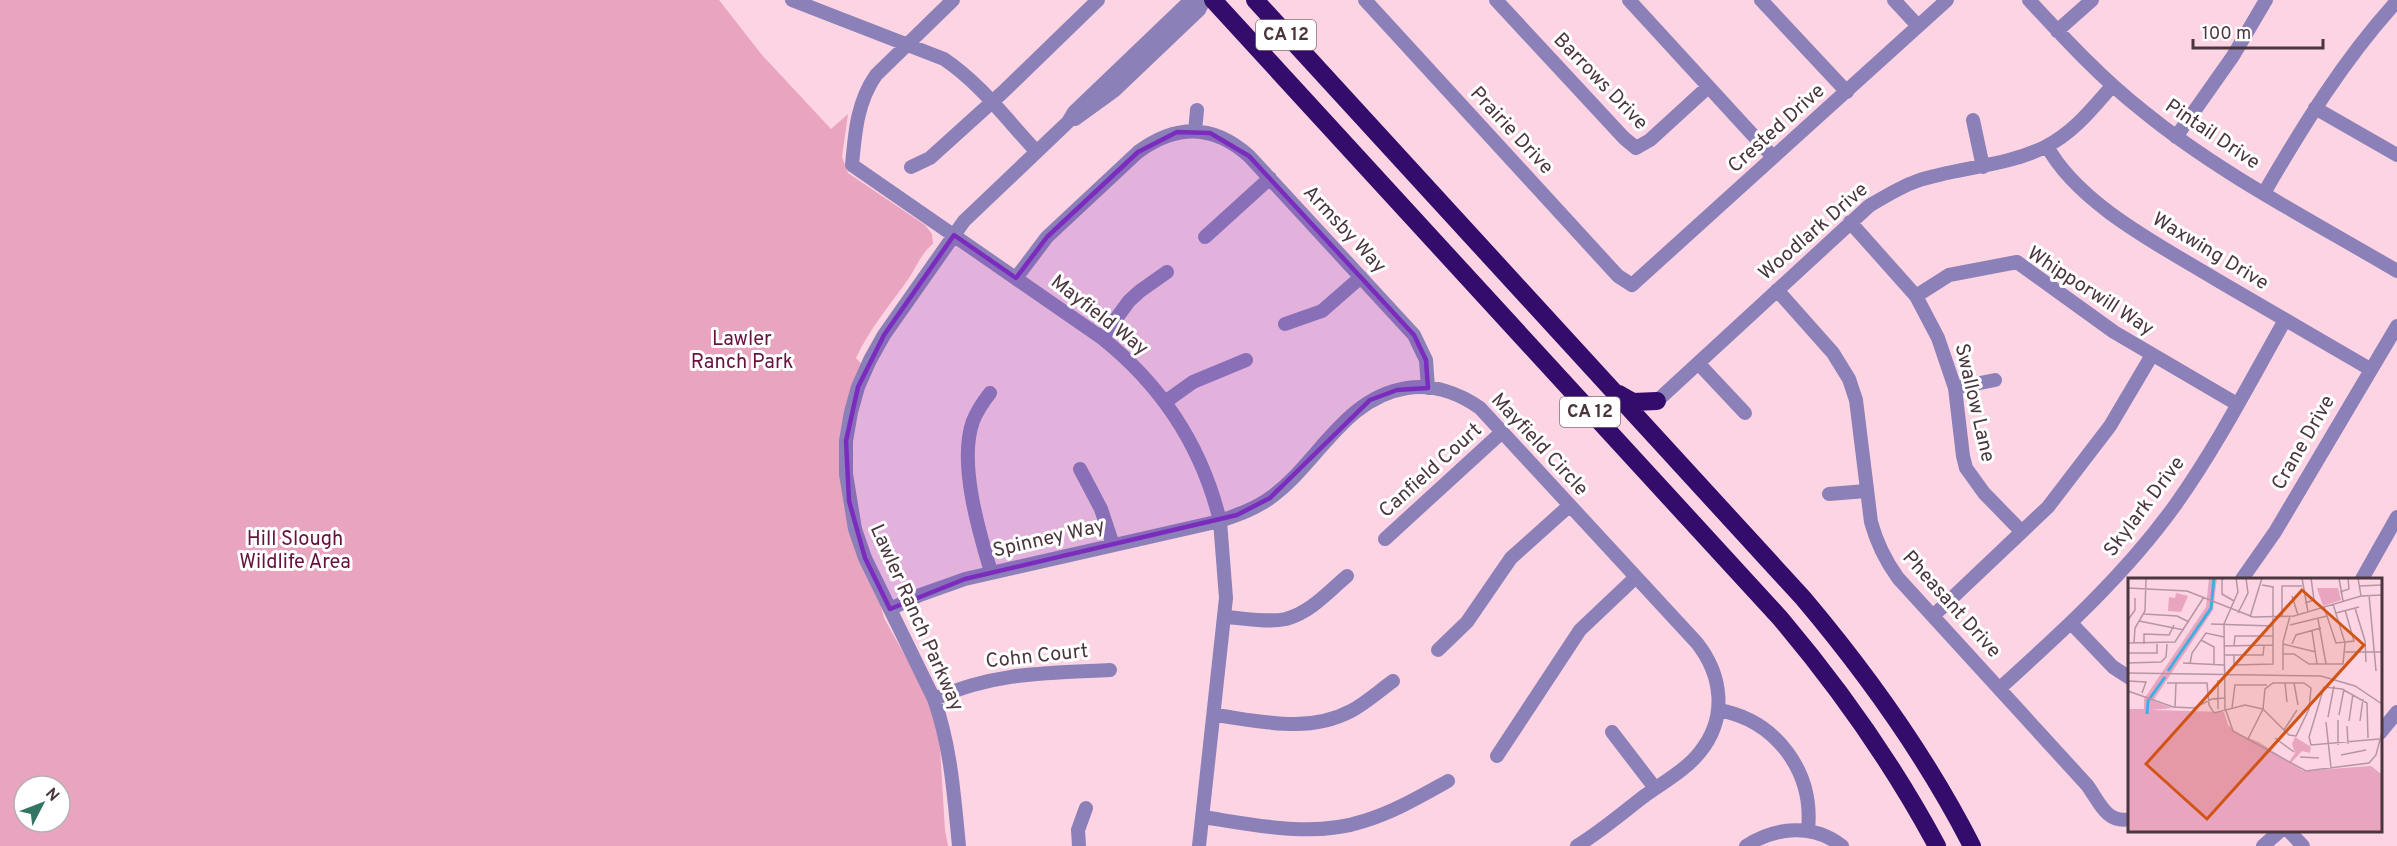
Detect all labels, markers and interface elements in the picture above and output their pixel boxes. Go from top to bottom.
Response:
scale bar [2193,12,2324,50]
road number: CA 12 [1256,20,1316,50]
text: 100 m [2202,23,2251,46]
street label: Barrows Drive [1547,28,1653,136]
street label: Crested Drive [1723,79,1831,179]
street label: Prairie Drive [1464,81,1558,181]
street label: Pintail Drive [2160,94,2264,176]
street label: Woodlark Drive [1754,177,1874,287]
street label: Armsby Way [1297,181,1391,279]
street label: Waxwing Drive [2147,207,2273,297]
street label: Whipporwill Way [2022,241,2158,343]
street label: Mayfield Way [1045,270,1153,362]
park label: Lawler Ranch Park [691,327,793,376]
street label: Swallow Lane [1948,341,2000,465]
street label: Mayfield Circle [1485,388,1593,502]
street label: Crane Drive [2266,391,2342,495]
road number: CA 12 [1560,397,1620,427]
street label: Canfield Court [1374,418,1488,524]
street label: Skylark Drive [2099,452,2191,562]
street label: Spinney Way [991,514,1107,564]
street label: Lawler Ranch Parkway [863,520,969,716]
park label: Hill Slough Wildlife Area [239,527,351,576]
street label: Pheasant Drive [1896,546,2006,664]
inset map [2128,578,2382,831]
street label: Cohn Court [984,639,1090,675]
north arrow [12,774,72,834]
text: N [40,784,63,806]

